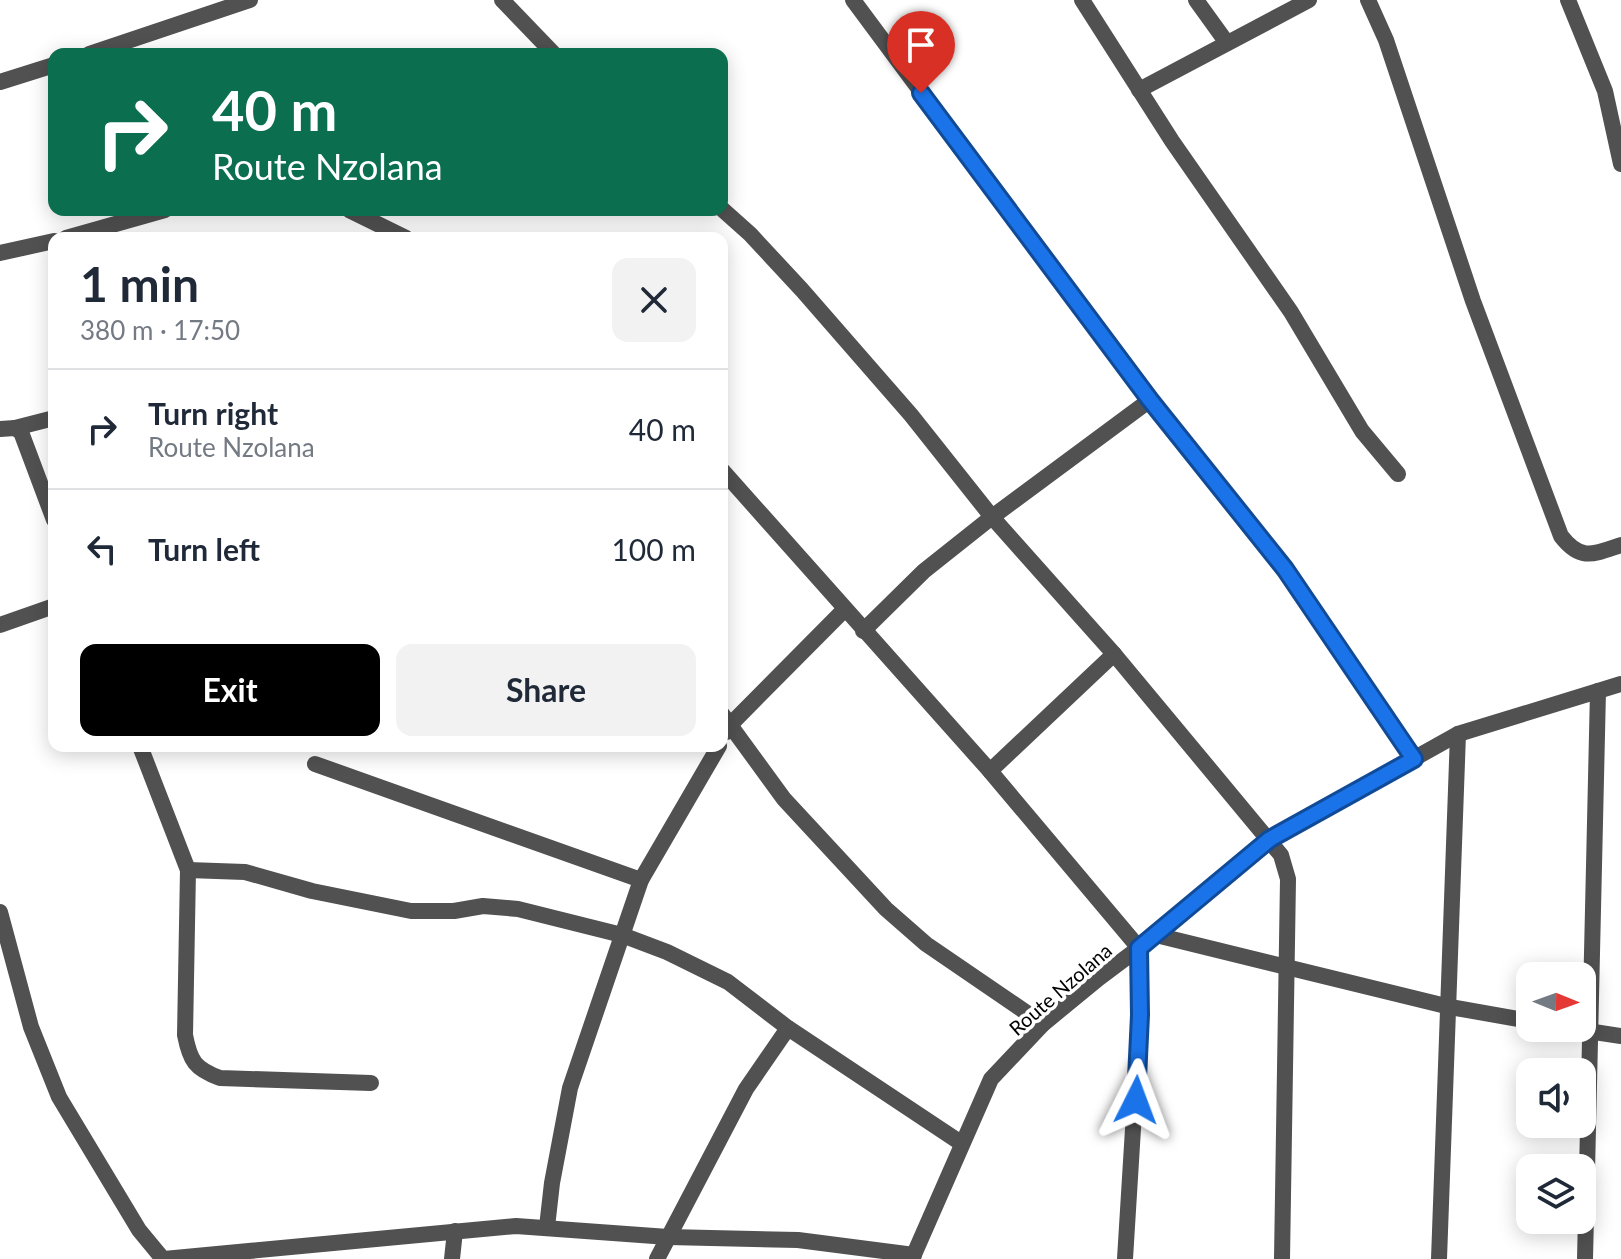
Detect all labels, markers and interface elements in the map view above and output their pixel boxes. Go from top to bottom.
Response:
pin [887,11,955,93]
icon: arrive [899,23,943,67]
text: 40 m [212,76,337,143]
icon: right [80,80,184,184]
text: Route Nzolana [212,144,443,188]
text: 1 min [80,255,199,312]
button: close [612,258,696,342]
text: 380 m · 17:50 [80,314,240,346]
text: Turn right [148,395,278,431]
icon: right [80,407,124,451]
text: 40 m [629,411,696,447]
text: Route Nzolana [148,431,315,463]
icon: left [80,527,124,571]
text: Turn left [148,531,260,567]
text: 100 m [611,531,696,567]
button: Exit [80,644,380,736]
button: Share [396,644,696,736]
street label: Route Nzolana [1004,938,1116,1040]
north arrow [1516,962,1596,1042]
map controls [1516,962,1596,1234]
position arrow [1094,1058,1178,1142]
button: sound [1516,1058,1596,1138]
button: layers [1516,1154,1596,1234]

